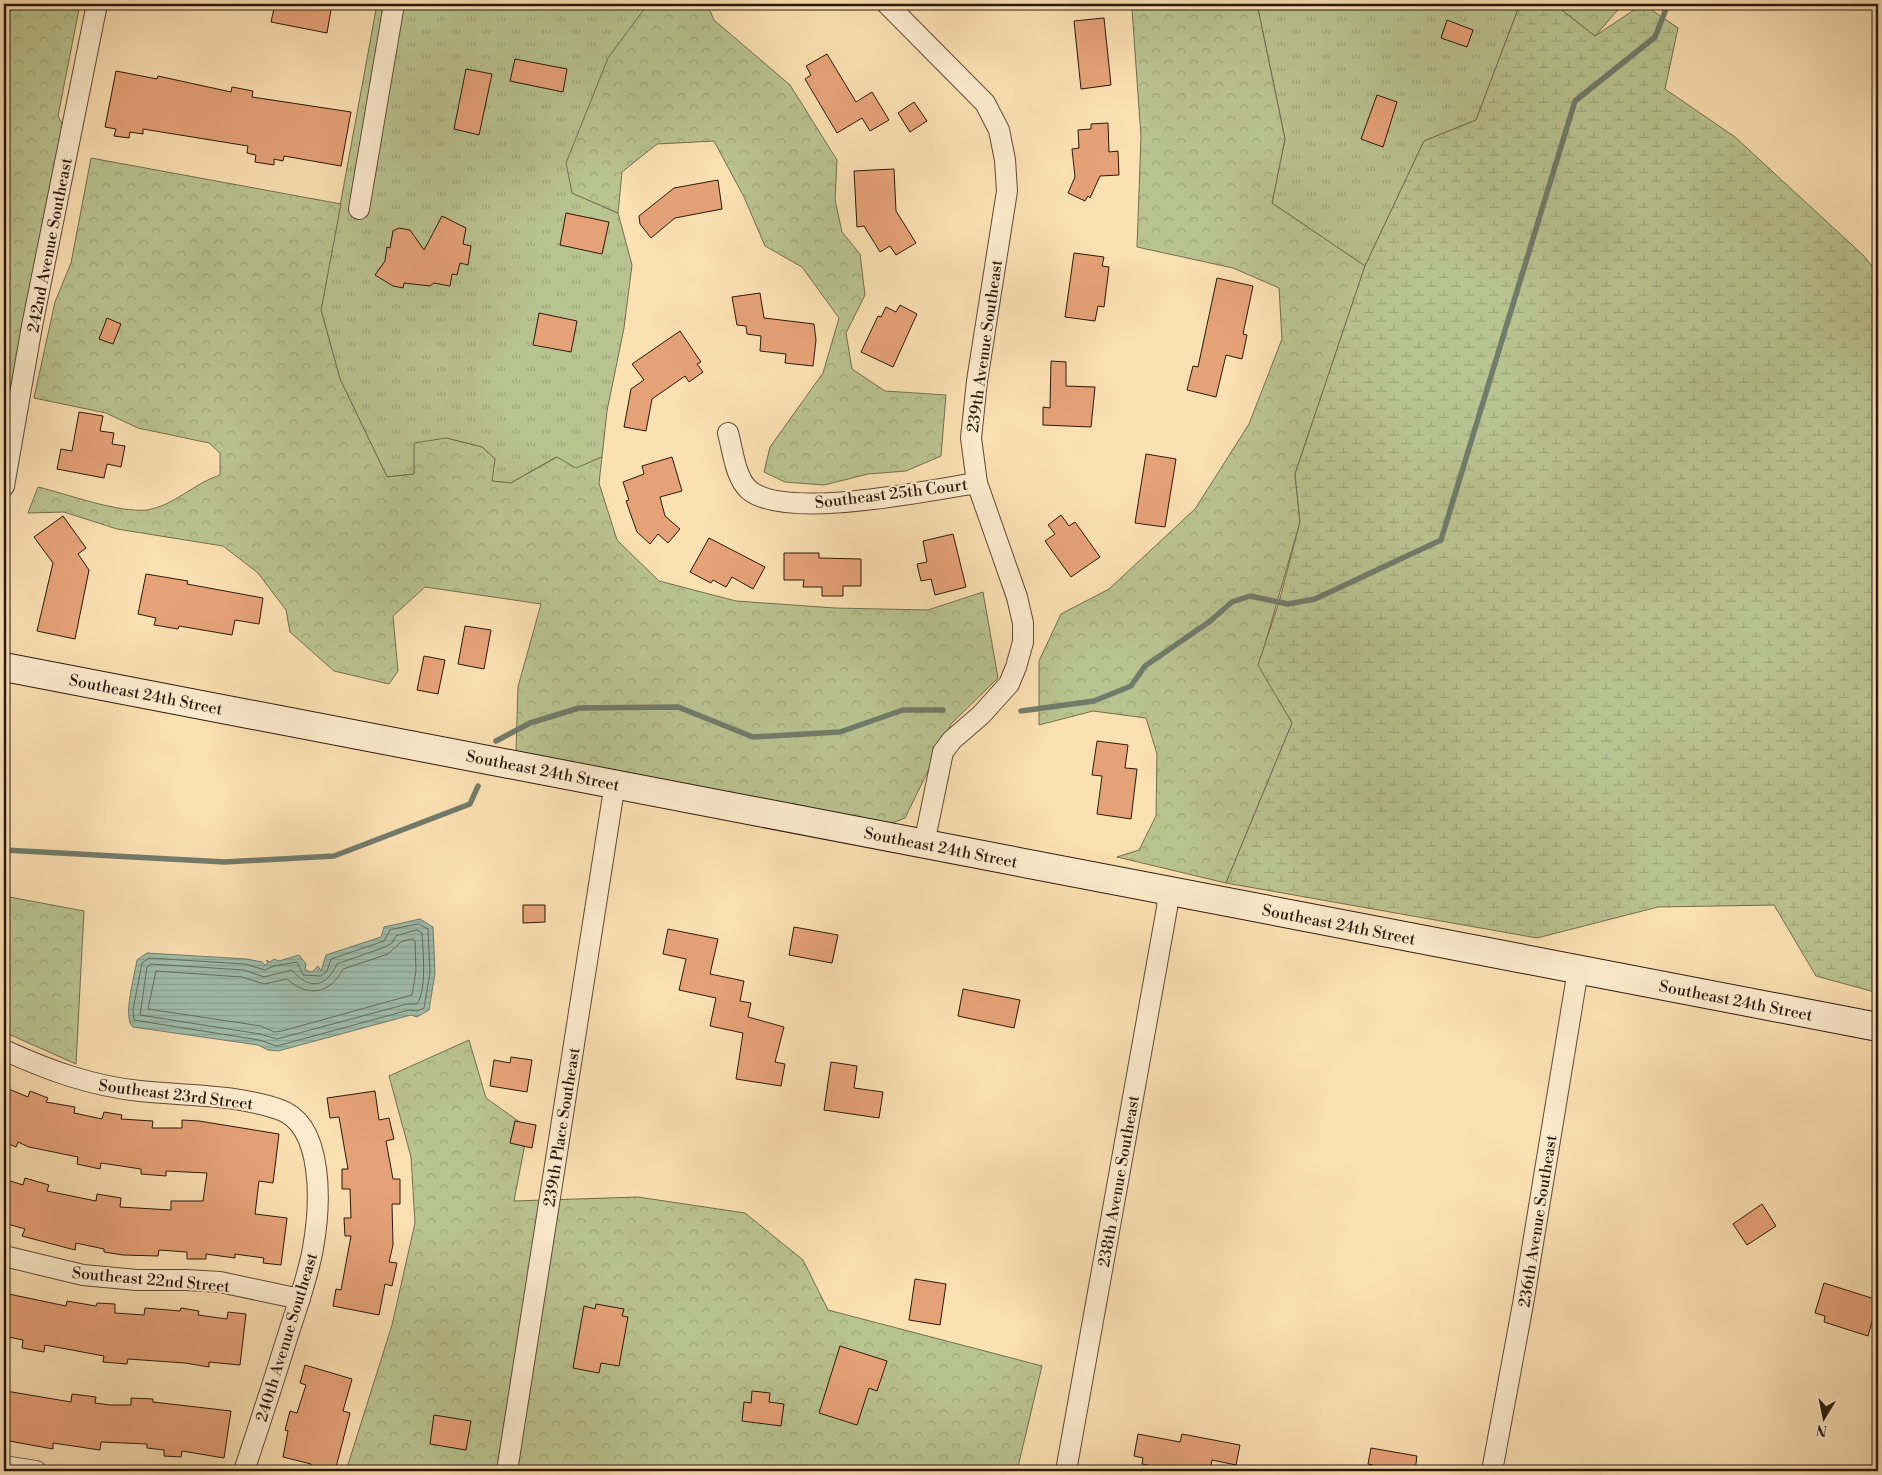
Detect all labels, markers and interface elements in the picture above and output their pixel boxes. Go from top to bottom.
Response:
street label: 242nd Avenue Southeast [23,156,77,334]
street label: 239th Avenue Southeast [963,258,1007,434]
street label: Southeast 25th Court [814,475,969,513]
street label: Southeast 24th Street [67,670,225,720]
street label: Southeast 24th Street [464,746,622,796]
street label: Southeast 24th Street [862,823,1020,873]
street label: Southeast 24th Street [1260,900,1418,950]
street label: Southeast 24th Street [1657,976,1815,1026]
street label: 239th Place Southeast [539,1046,585,1208]
street label: Southeast 23rd Street [97,1076,255,1114]
street label: 238th Avenue Southeast [1094,1093,1144,1269]
street label: 236th Avenue Southeast [1514,1133,1562,1309]
street label: 240th Avenue Southeast [252,1250,322,1424]
street label: Southeast 22nd Street [71,1263,231,1297]
north arrow [1800,1392,1850,1442]
text: N [1815,1420,1829,1440]

